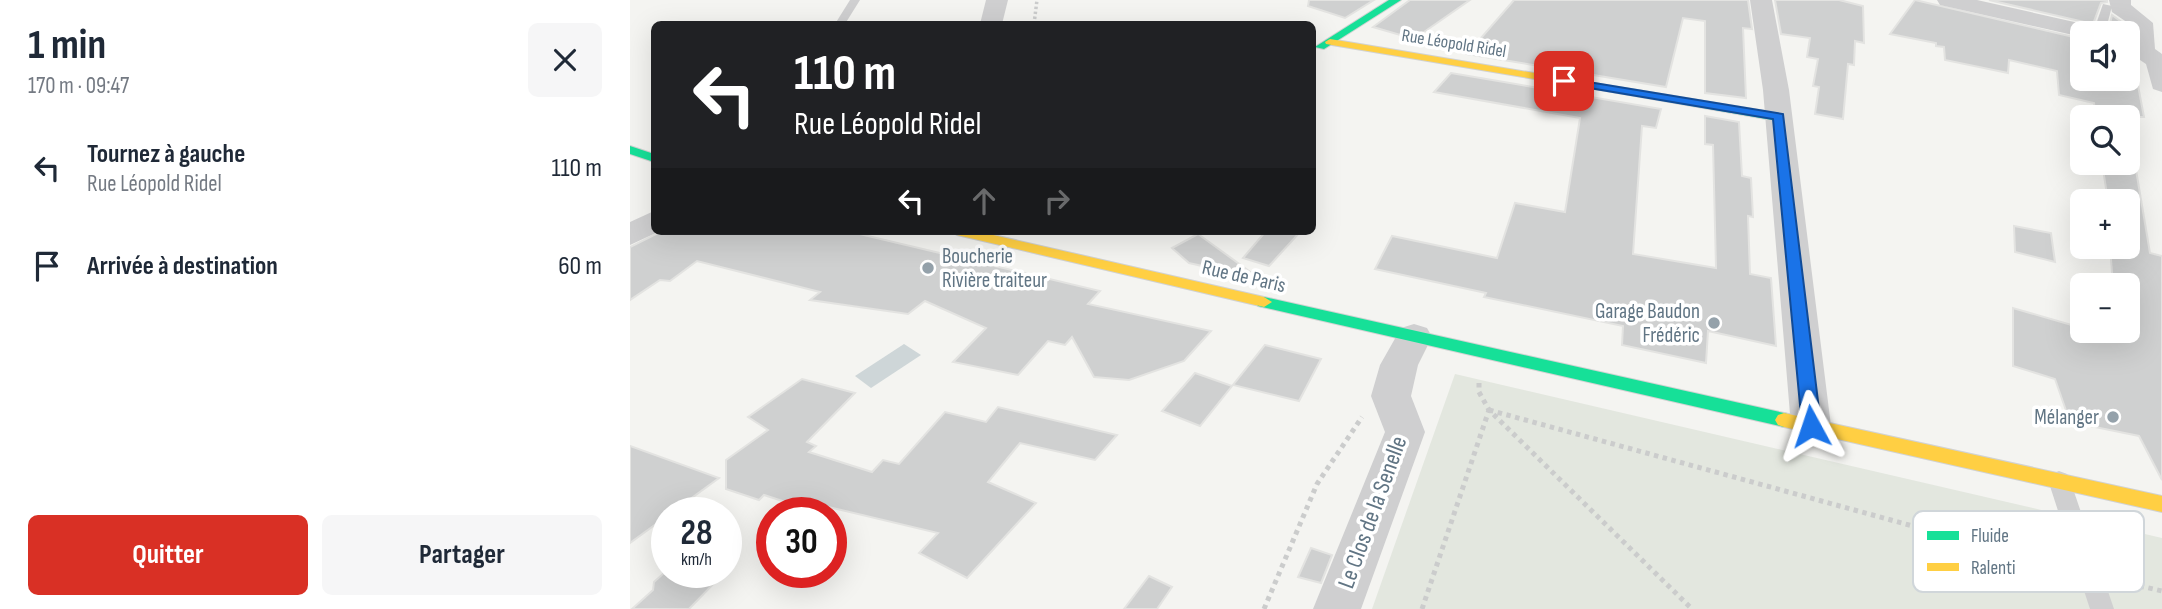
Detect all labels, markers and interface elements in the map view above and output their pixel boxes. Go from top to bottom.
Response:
text: 1 min [28,20,106,71]
map controls [2070,21,2140,343]
button: sound [2070,21,2140,91]
button: close [528,23,602,97]
street label: Rue Léopold Ridel [1400,25,1508,62]
text: 110 m [794,45,896,104]
icon: left [679,49,770,140]
pin [1534,51,1594,111]
icon: arrive [1545,62,1583,100]
text: 170 m · 09:47 [28,72,129,100]
text: Rue Léopold Ridel [794,105,982,144]
button: search [2070,105,2140,175]
text: Tournez à gauche [87,139,245,170]
icon: left [28,149,66,187]
text: 110 m [551,153,602,184]
text: Rue Léopold Ridel [87,170,222,198]
icon: left [892,182,930,220]
icon: ahead [965,182,1003,220]
icon: right [1038,182,1076,220]
button: + [2070,189,2140,259]
place label: Boucherie Rivière traiteur [942,244,1047,293]
icon: arrive [28,247,66,285]
text: Arrivée à destination [87,251,278,282]
text: 60 m [558,251,602,282]
street label: Rue de Paris [1200,255,1288,298]
marker: Boucherie Rivière traiteur [920,260,936,276]
button: − [2070,273,2140,343]
place label: Garage Baudon Frédéric [1595,299,1700,348]
marker: Garage Baudon Frédéric [1706,315,1722,331]
position arrow [1774,389,1848,463]
place label: Mélanger [2034,405,2099,430]
marker: Mélanger [2105,409,2121,425]
street label: Le Clos de la Senelle [1331,432,1413,592]
speed limit sign: 30 [756,497,847,588]
legend [1913,511,2144,592]
text: 28 [681,512,712,555]
button: Quitter [28,515,308,595]
button: Partager [322,515,602,595]
text: Fluide [1971,525,2009,548]
text: km/h [681,549,712,570]
text: Ralenti [1971,557,2016,580]

